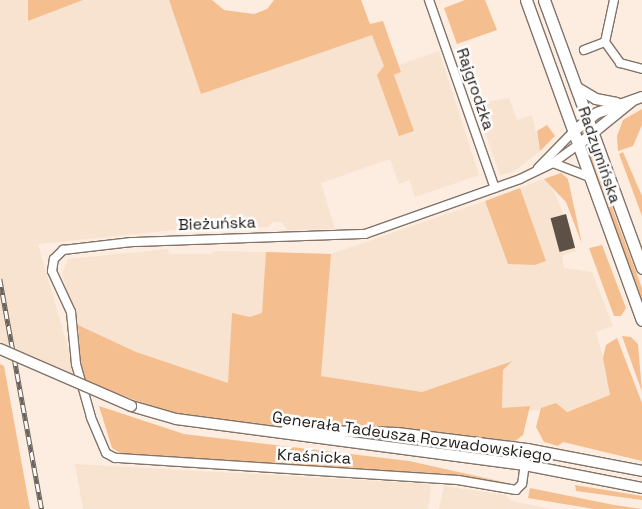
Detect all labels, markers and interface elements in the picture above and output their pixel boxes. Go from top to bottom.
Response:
street label: Rajgrodzka [452,45,498,133]
street label: Radzymińska [573,104,625,206]
street label: Bieżuńska [178,213,256,235]
street label: Generała Tadeusza Rozwadowskiego [271,408,553,466]
street label: Kraśnicka [277,445,351,469]

